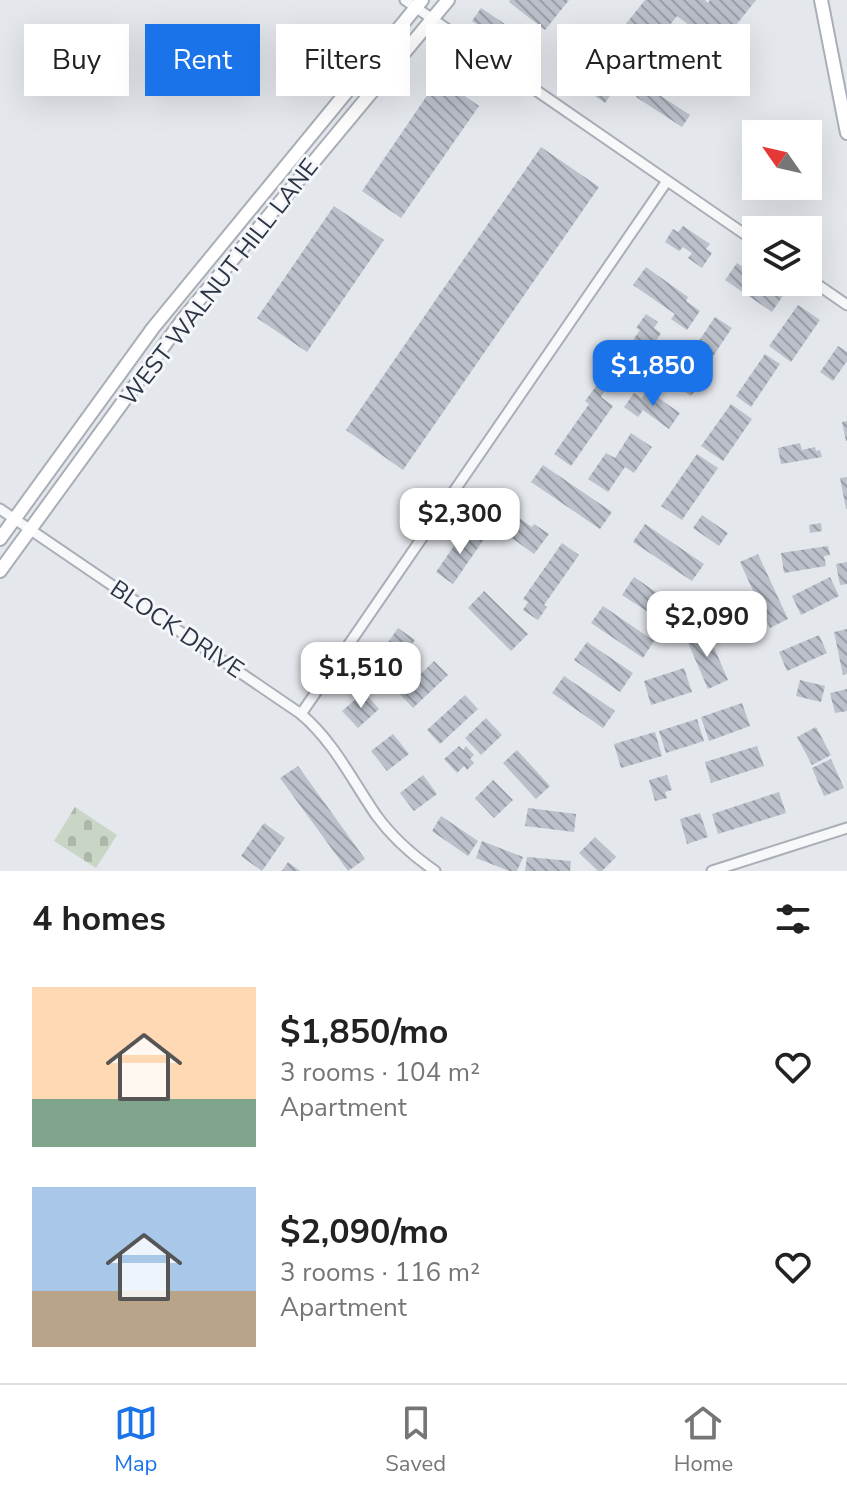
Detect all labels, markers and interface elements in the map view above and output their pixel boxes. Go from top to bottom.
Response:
chip: Buy [24,24,129,96]
chip: Rent [145,24,260,96]
chip: Filters [276,24,410,96]
chip: New [426,24,541,96]
chip: Apartment [557,24,750,96]
north arrow [742,120,822,200]
map controls [742,120,822,296]
street label: WEST WALNUT HILL LANE [112,152,326,412]
button: layers [742,216,822,296]
pin: $1,850 [588,340,718,408]
text: $1,850 [611,348,695,383]
pin: $2,300 [395,488,525,556]
text: $2,300 [418,496,502,531]
street label: BLOCK DRIVE [104,572,250,686]
pin: $2,090 [642,591,772,659]
text: $2,090 [665,599,749,634]
pin: $1,510 [296,642,426,710]
text: $1,510 [319,650,403,685]
text: 4 homes [32,896,166,942]
icon: filters [771,897,815,941]
text: $1,850/mo [280,1009,448,1055]
icon: home [96,1019,192,1115]
icon: heart [771,1045,815,1089]
text: 3 rooms · 104 m² [280,1055,480,1090]
text: Apartment [280,1090,407,1125]
text: $2,090/mo [280,1209,448,1255]
icon: home [96,1219,192,1315]
icon: heart [771,1245,815,1289]
text: 3 rooms · 116 m² [280,1255,480,1290]
text: Apartment [280,1290,407,1325]
tab: Map [114,1401,158,1479]
tab: Saved [385,1401,446,1479]
tab: Home [674,1401,733,1479]

